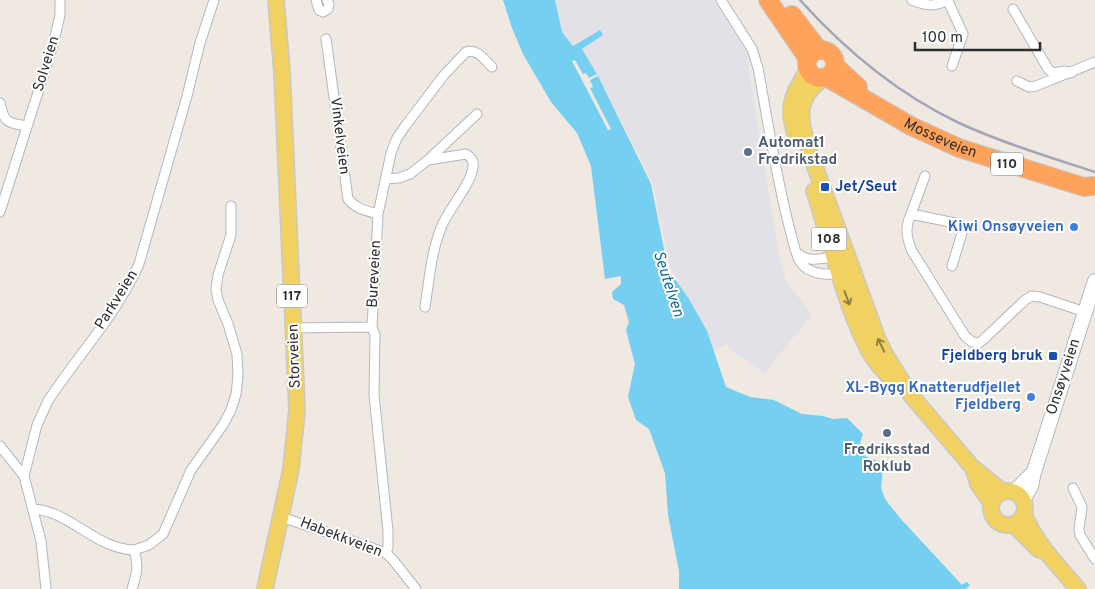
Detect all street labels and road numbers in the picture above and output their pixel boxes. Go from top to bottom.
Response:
street label: Solveien [30,34,64,94]
street label: Vinkelveien [325,96,353,176]
street label: Mosseveien [900,114,979,162]
road number: 110 [991,152,1023,175]
road number: 108 [812,228,846,250]
street label: Bureveien [364,240,386,308]
street label: Parkveien [91,267,143,333]
road number: 117 [277,284,307,308]
street label: Storveien [284,323,306,389]
street label: Onsøyveien [1043,336,1085,418]
street label: Habekkveien [297,514,385,562]

